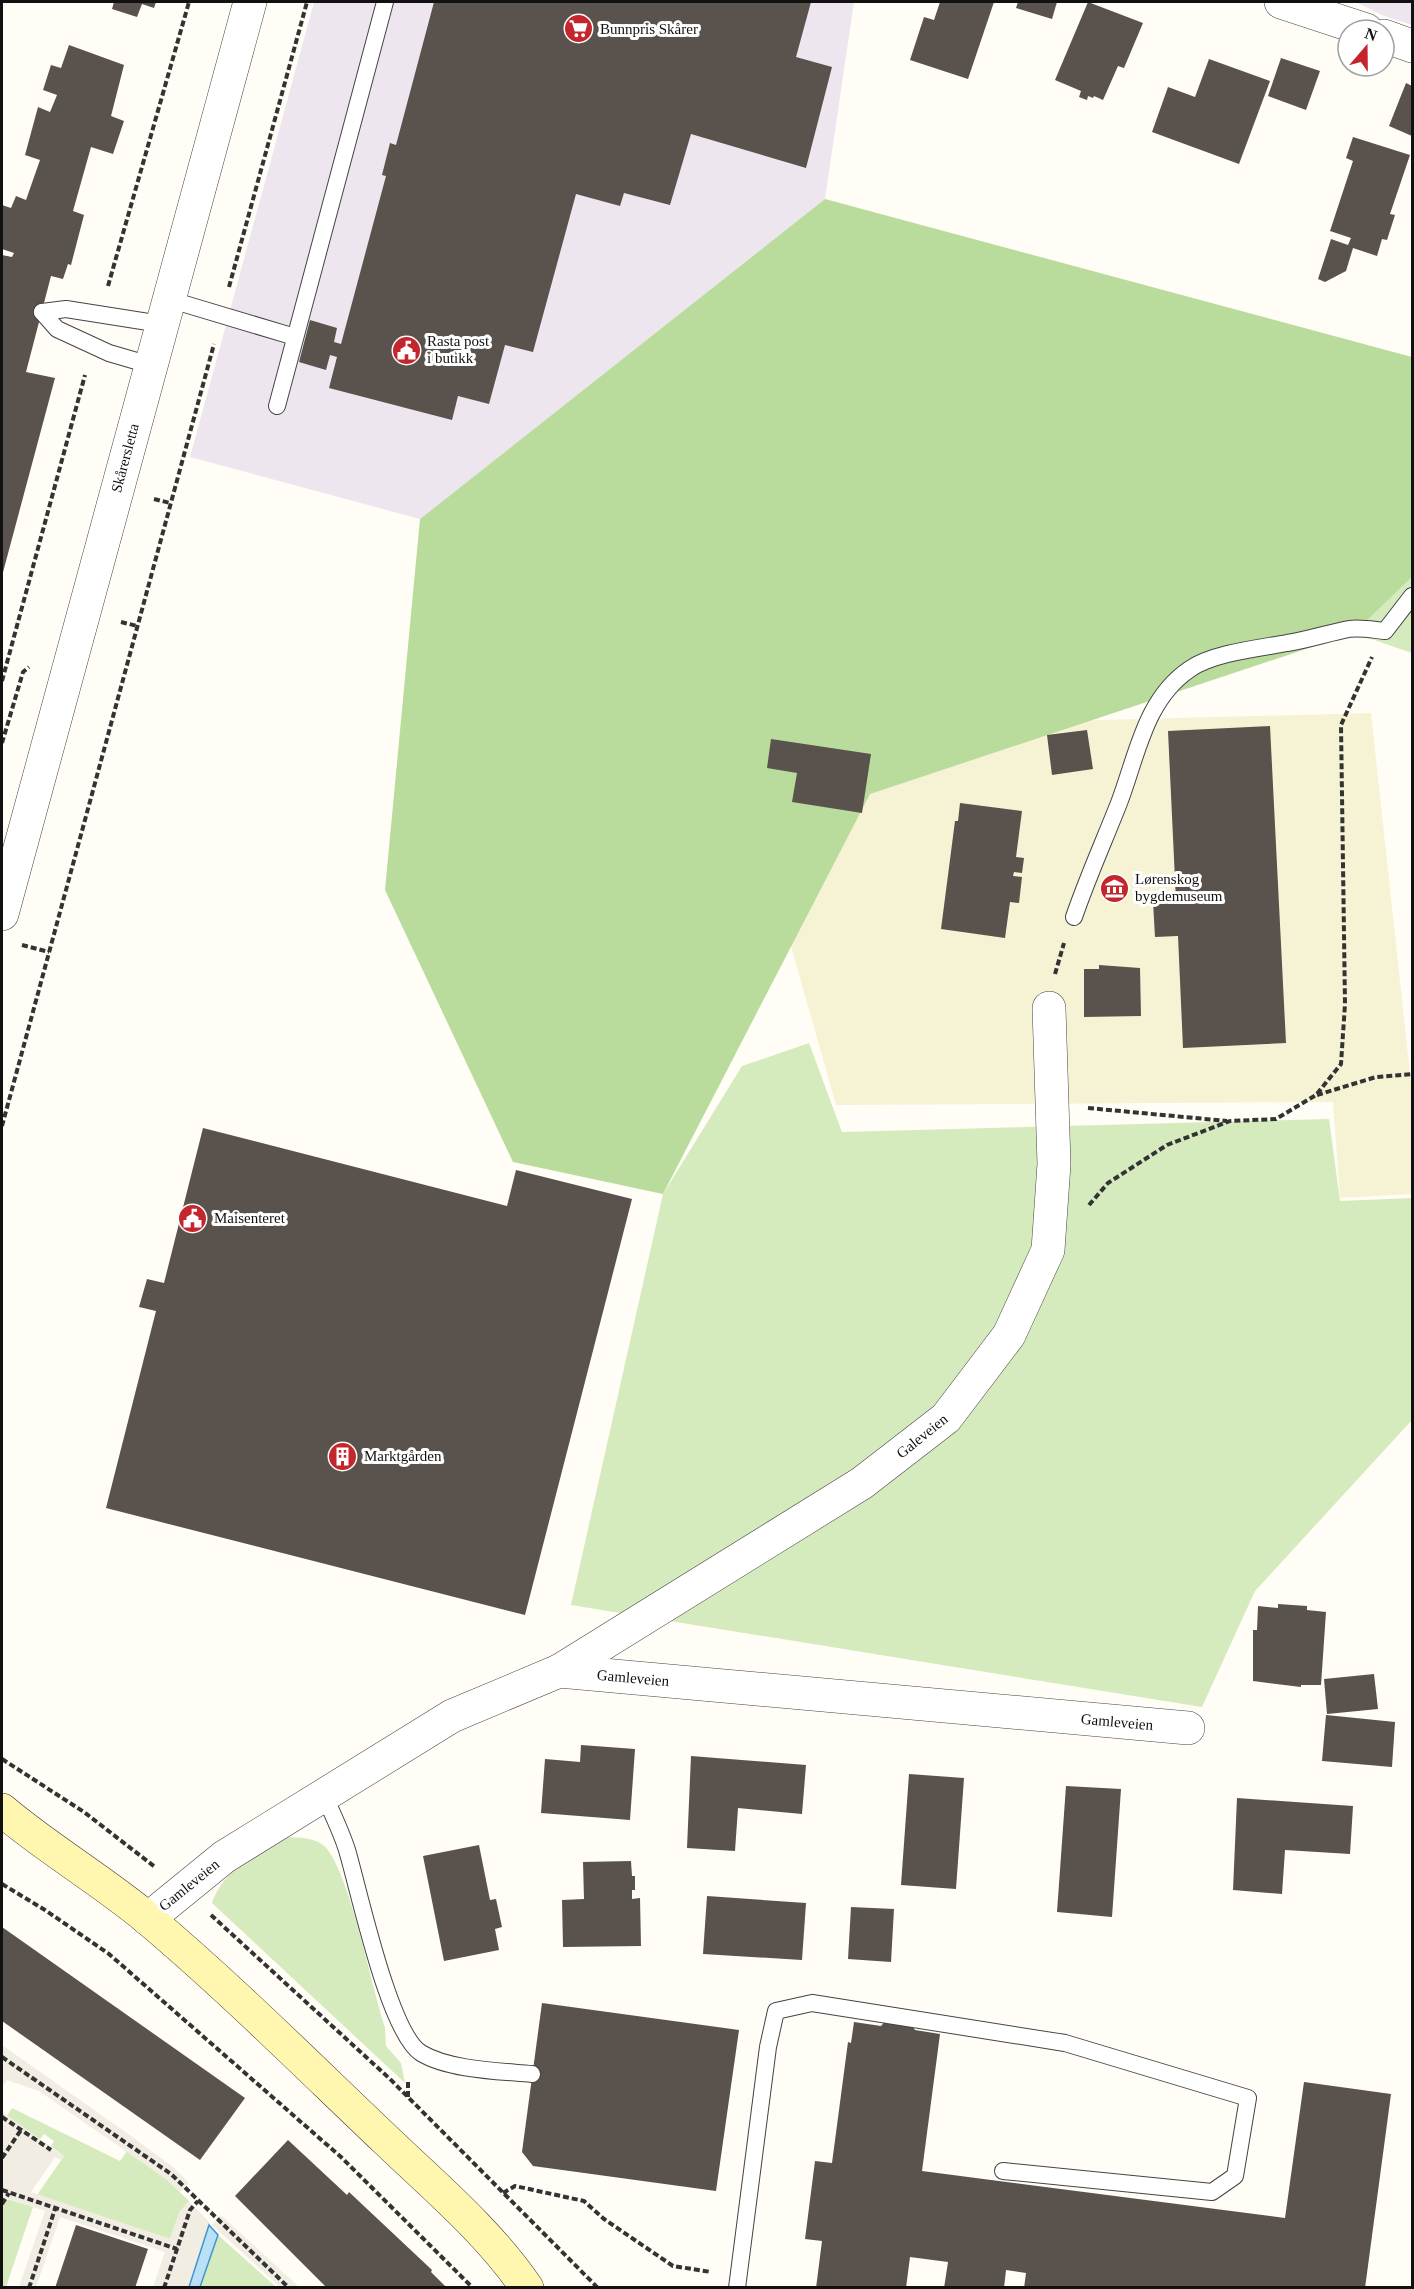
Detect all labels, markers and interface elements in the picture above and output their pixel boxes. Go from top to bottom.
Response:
supermarket icon: Bunnpris Skårer [563,13,595,45]
north arrow [1336,18,1396,78]
place label: Bunnpris Skårer [600,21,698,37]
text: N [1363,24,1380,44]
place label: Rasta post i butikk [427,333,490,366]
public building icon: Rasta post i butikk [390,334,422,366]
street label: Skårersletta [108,421,142,494]
place label: Lørenskog bygdemuseum [1135,871,1223,904]
museum icon: Lørenskog bygdemuseum [1098,872,1130,904]
public building icon: Maisenteret [177,1202,209,1234]
place label: Maisenteret [214,1210,286,1226]
street label: Galeveien [893,1410,951,1461]
building icon: Marktgården [327,1440,359,1472]
place label: Marktgården [364,1448,442,1464]
street label: Gamleveien [596,1667,670,1689]
street label: Gamleveien [1080,1711,1154,1733]
street label: Gamleveien [156,1856,223,1914]

